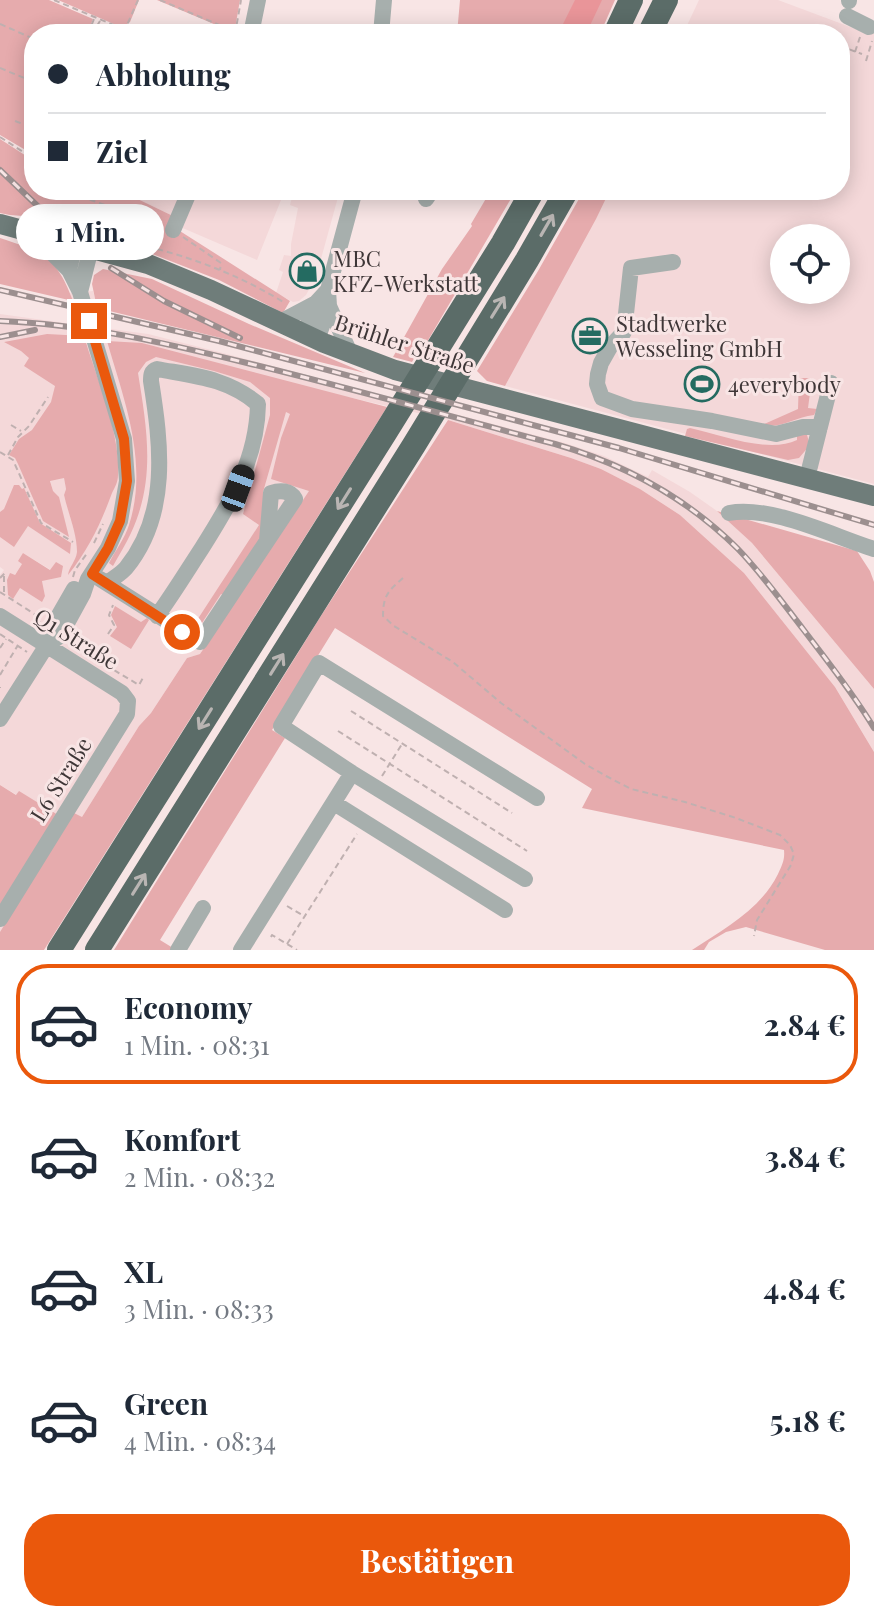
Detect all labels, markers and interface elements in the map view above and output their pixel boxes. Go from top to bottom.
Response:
text: Abholung [96,54,231,94]
text: Ziel [96,131,148,171]
callout: 1 Min. [15,205,163,261]
text: 1 Min. [54,214,126,249]
one-way arrow [539,214,555,237]
map controls [770,224,850,304]
button: locate [770,224,850,304]
place label: MBC KFZ-Werkstatt [333,243,479,298]
shop icon: MBC KFZ-Werkstatt [288,252,326,290]
one-way arrow [491,296,507,319]
route end [71,303,107,339]
street label: Brühler Straße [331,306,479,380]
place label: Stadtwerke Wesseling GmbH [615,308,783,363]
office icon: Stadtwerke Wesseling GmbH [571,317,609,355]
sports icon: 4everybody [683,365,721,403]
place label: 4everybody [728,369,841,399]
car [219,461,257,515]
one-way arrow [335,487,351,510]
street label: Q1 Straße [29,600,125,676]
route start [164,614,200,650]
one-way arrow [270,653,286,676]
one-way arrow [196,707,212,730]
street label: L6 Straße [22,731,98,827]
one-way arrow [131,873,147,896]
text: Economy [124,987,253,1027]
icon: car [28,988,100,1060]
text: 2.84 € [764,1004,846,1044]
text: 1 Min. · 08:31 [124,1027,270,1062]
text: Komfort [124,1119,241,1159]
icon: car [28,1120,100,1192]
text: 3.84 € [765,1136,846,1176]
text: 2 Min. · 08:32 [124,1159,275,1194]
text: XL [124,1251,163,1291]
icon: car [28,1252,100,1324]
text: 4.84 € [764,1268,846,1308]
text: 3 Min. · 08:33 [124,1291,274,1326]
text: Green [124,1383,208,1423]
icon: car [28,1384,100,1456]
text: 5.18 € [770,1400,846,1440]
text: 4 Min. · 08:34 [124,1423,276,1458]
button: Bestätigen [24,1514,850,1606]

